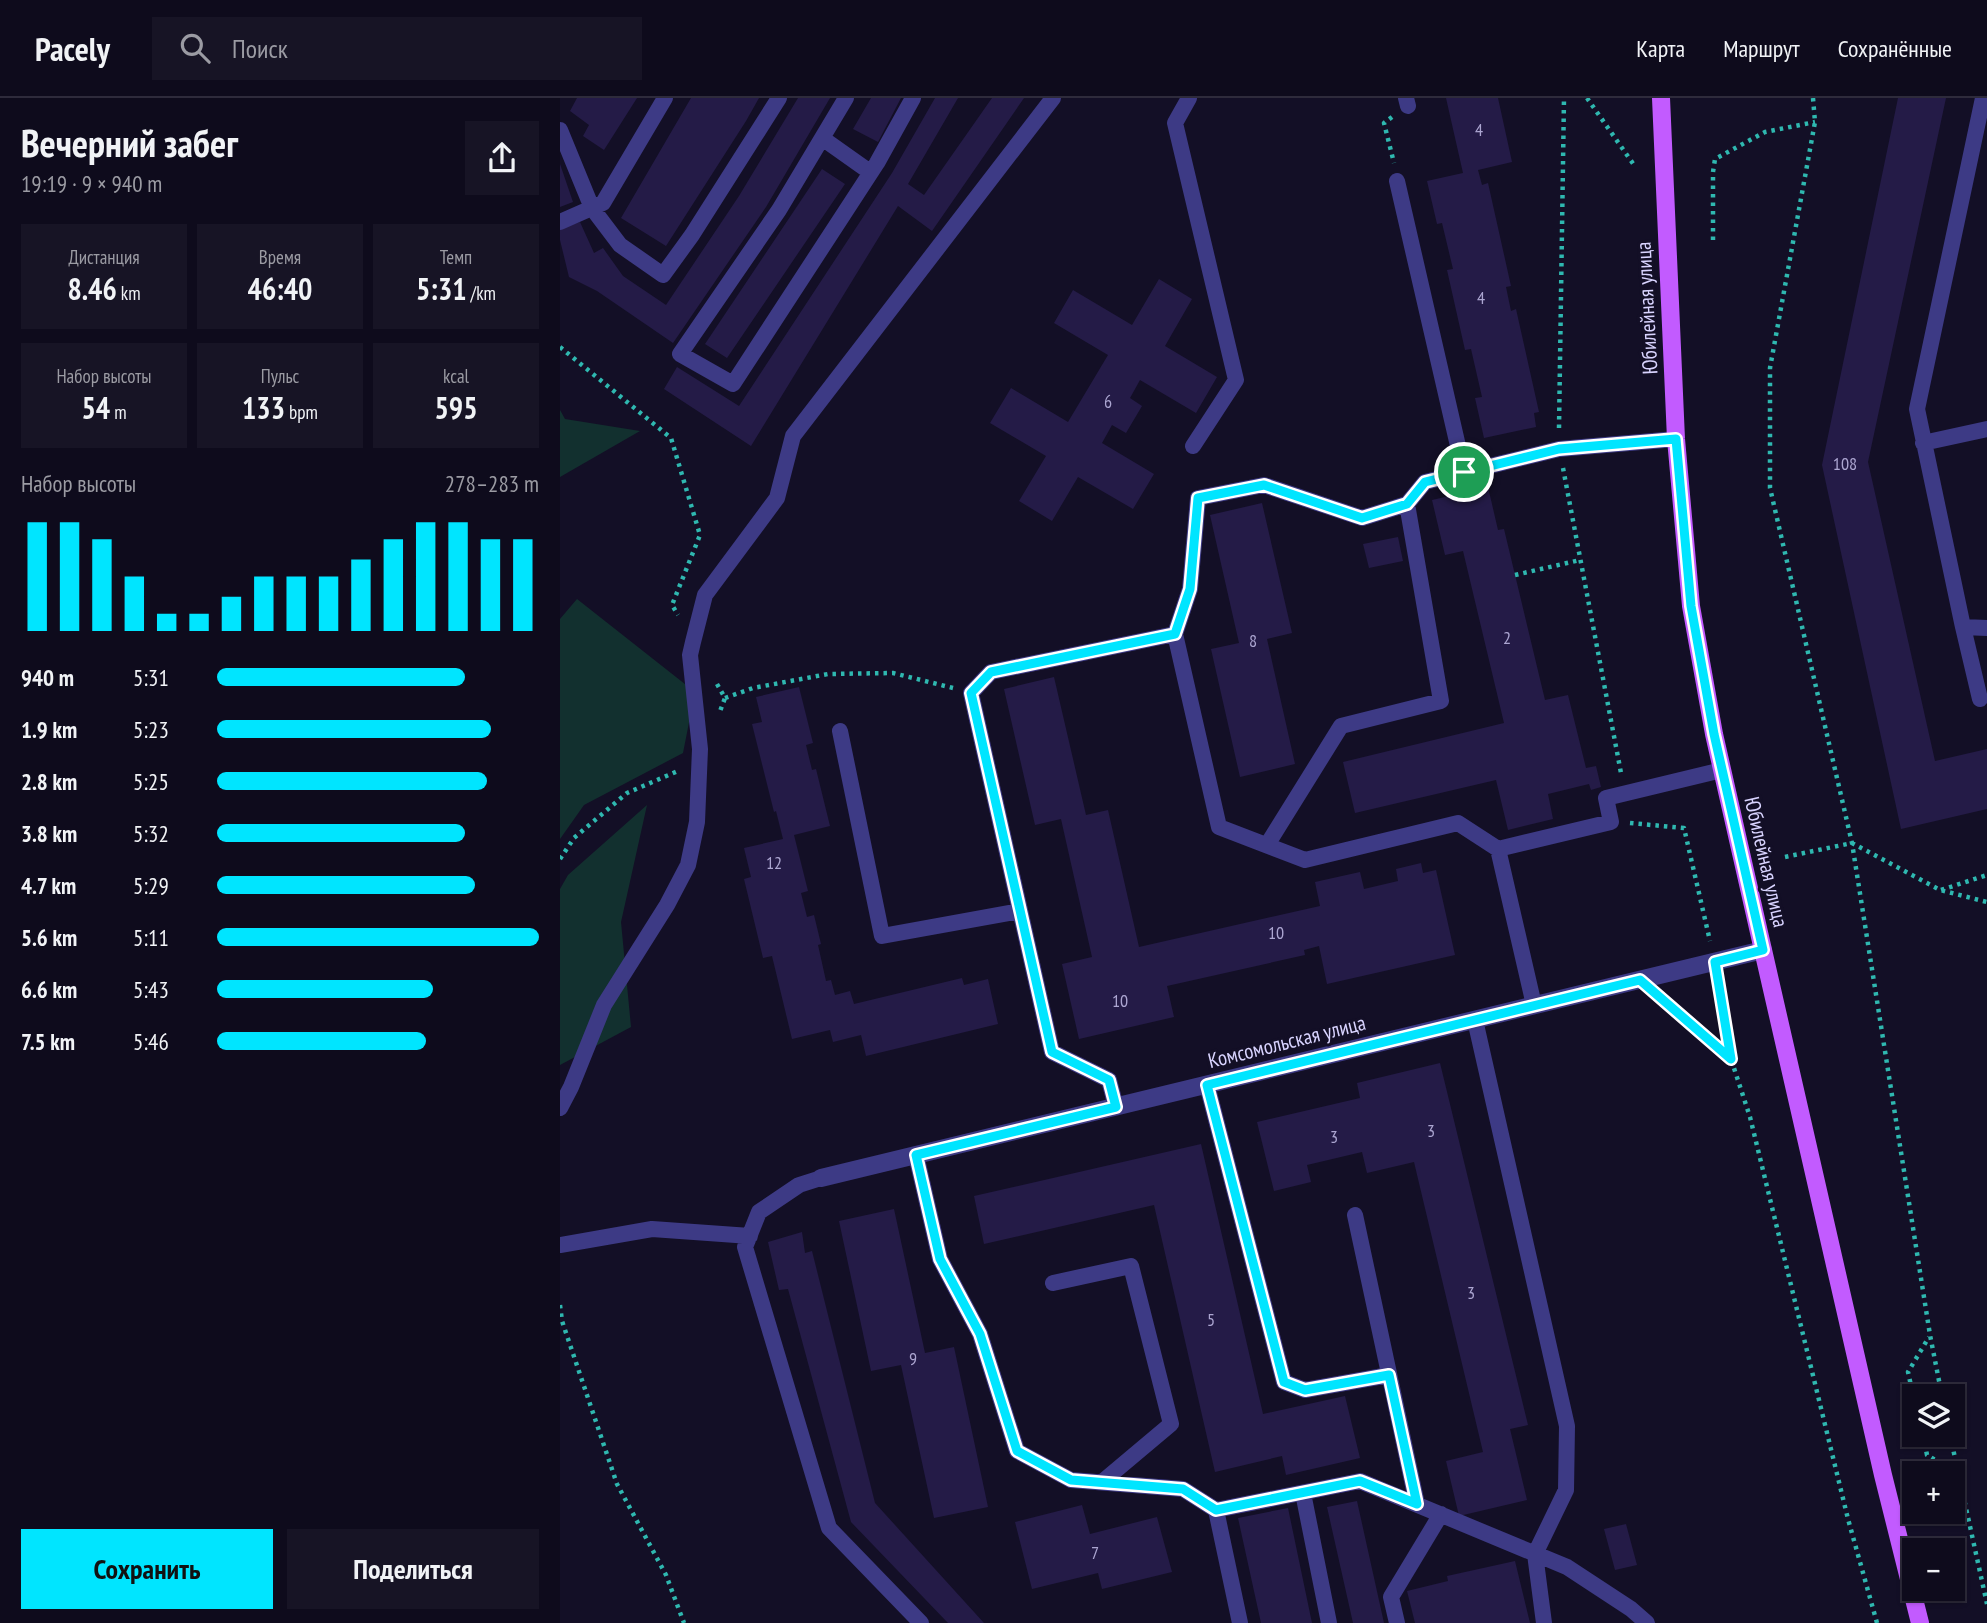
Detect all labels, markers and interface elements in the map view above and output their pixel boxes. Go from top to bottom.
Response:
search box [152,17,642,80]
text: Pacely [35,27,110,70]
icon: search [176,29,214,67]
text: Поиск [232,32,288,65]
text: Карта [1636,33,1685,64]
text: Маршрут [1723,33,1800,64]
text: Сохранённые [1838,33,1952,64]
text: Вечерний забег [21,118,238,167]
house number: 4 [1475,118,1483,141]
button: share [465,121,539,195]
text: 19:19 · 9 × 940 m [21,169,162,198]
street label: Юбилейная улица [1630,241,1663,375]
text: Дистанция [68,245,140,269]
text: Время [259,245,301,269]
text: Темп [440,245,472,269]
text: 8.46 [67,269,117,308]
text: 46:40 [248,269,312,308]
text: 5:31 [416,269,467,308]
text: km [117,281,141,305]
text: /km [467,281,496,305]
house number: 4 [1477,286,1485,309]
text: Набор высоты [56,364,152,388]
text: Пульс [261,364,299,388]
text: kcal [443,364,469,388]
text: 54 [81,388,110,427]
text: 133 [242,388,285,427]
text: 595 [434,388,478,427]
house number: 6 [1104,390,1112,413]
text: m [110,400,127,424]
text: bpm [285,400,318,424]
pin [1434,442,1494,502]
house number: 108 [1833,452,1857,475]
icon: arrive [1445,453,1483,491]
text: Набор высоты [21,469,136,498]
text: 278–283 m [445,469,539,498]
house number: 2 [1503,626,1511,649]
house number: 8 [1249,629,1257,652]
text: 940 m [21,663,74,692]
text: 5:31 [133,663,169,692]
text: 1.9 km [21,715,77,744]
text: 5:23 [133,715,169,744]
text: 2.8 km [21,767,77,796]
text: 5:25 [133,767,169,796]
street label: Юбилейная улица [1738,794,1795,930]
text: 3.8 km [21,819,77,848]
text: 5:32 [133,819,169,848]
house number: 12 [766,851,782,874]
text: 4.7 km [21,871,76,900]
text: 5:29 [133,871,169,900]
house number: 10 [1268,921,1284,944]
text: 5.6 km [21,923,77,952]
text: 5:11 [133,923,169,952]
text: 6.6 km [21,975,77,1004]
text: 5:43 [133,975,169,1004]
house number: 10 [1112,989,1128,1012]
street label: Комсомольская улица [1205,1009,1368,1074]
text: 7.5 km [21,1027,75,1056]
text: 5:46 [133,1027,169,1056]
house number: 3 [1427,1119,1435,1142]
house number: 3 [1330,1125,1338,1148]
house number: 3 [1467,1281,1475,1304]
house number: 5 [1207,1308,1215,1331]
house number: 9 [909,1347,917,1370]
map controls [1902,1384,1965,1601]
button: layers [1902,1384,1965,1447]
button: + [1902,1461,1965,1524]
button: Сохранить [21,1529,273,1609]
button: Поделиться [287,1529,539,1609]
button: − [1902,1538,1965,1601]
house number: 7 [1091,1541,1099,1564]

